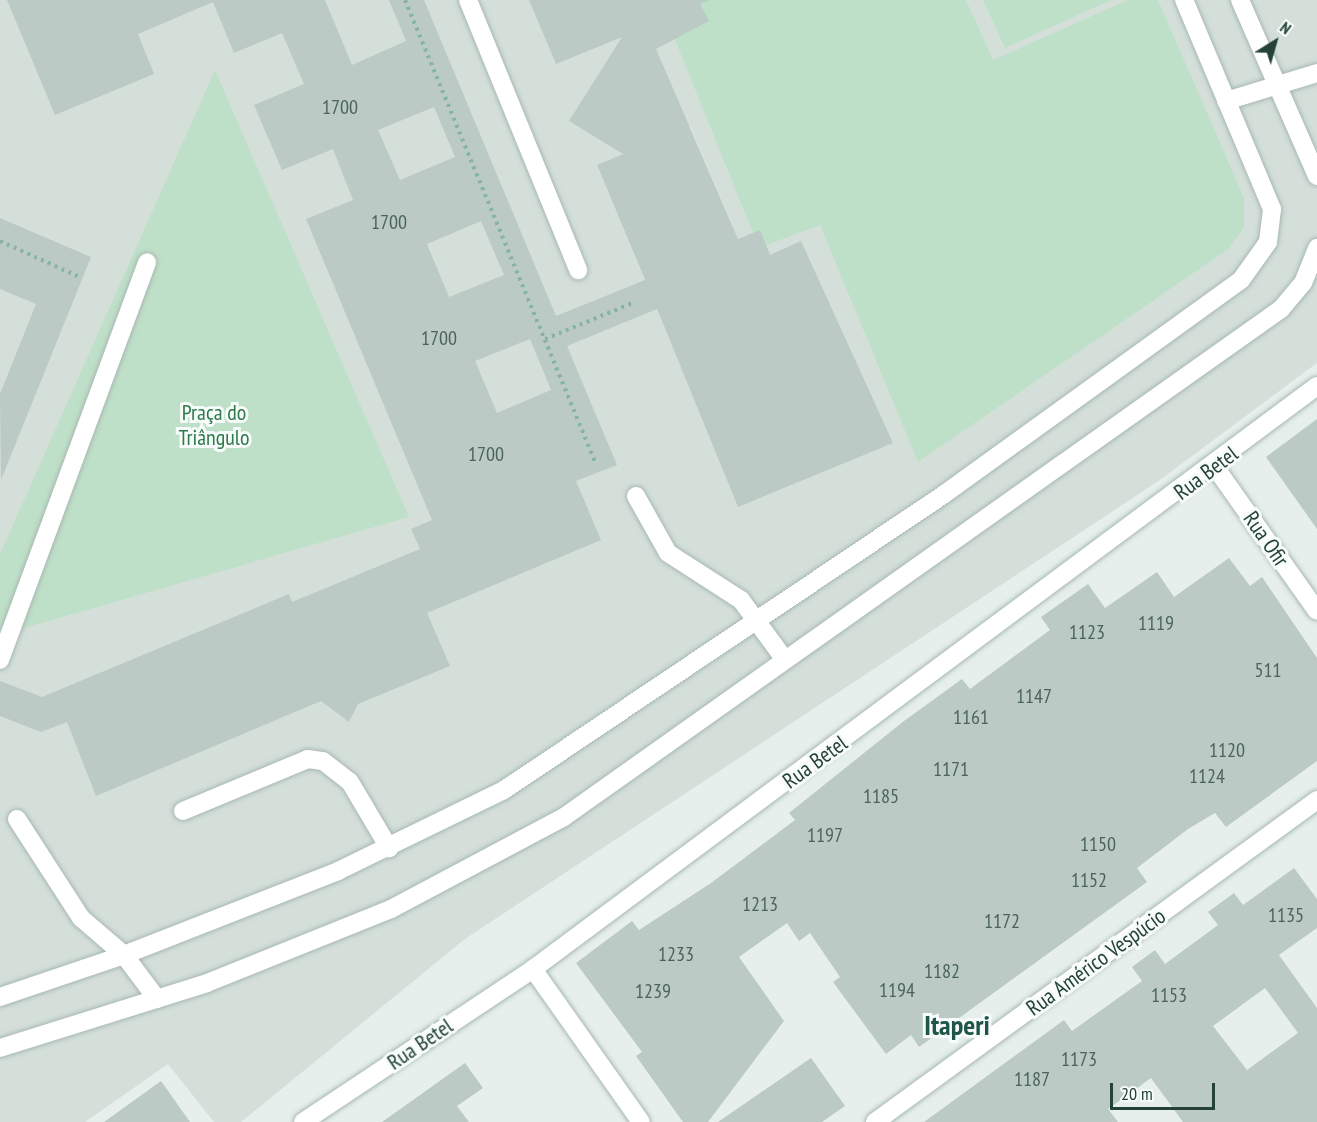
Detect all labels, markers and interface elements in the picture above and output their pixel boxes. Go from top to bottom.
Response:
north arrow [1245,12,1305,72]
text: N [1276,17,1295,38]
house number: 1700 [322,95,358,119]
house number: 1700 [371,210,407,234]
house number: 1700 [421,326,457,350]
park label: Praça do Triângulo [179,399,249,451]
street label: Rua Betel [1169,440,1243,506]
house number: 1700 [468,442,504,466]
street label: Rua Ofir [1238,506,1294,572]
house number: 1119 [1138,611,1174,635]
house number: 1123 [1069,620,1105,644]
house number: 511 [1255,658,1281,682]
house number: 1147 [1016,684,1052,708]
house number: 1161 [953,705,989,729]
street label: Rua Betel [778,730,852,794]
house number: 1120 [1209,738,1245,762]
house number: 1171 [933,757,969,781]
house number: 1124 [1189,764,1225,788]
house number: 1185 [863,784,899,808]
house number: 1197 [807,823,843,847]
house number: 1150 [1080,832,1116,856]
house number: 1152 [1071,868,1107,892]
house number: 1213 [742,892,778,916]
street label: Rua Américo Vespúcio [1021,902,1171,1022]
house number: 1135 [1268,903,1304,927]
house number: 1172 [984,909,1020,933]
house number: 1233 [658,942,694,966]
house number: 1182 [924,959,960,983]
house number: 1194 [879,978,915,1002]
house number: 1239 [635,979,671,1003]
house number: 1153 [1151,983,1187,1007]
district label: Itaperi [924,1008,990,1042]
street label: Rua Betel [382,1013,458,1075]
house number: 1173 [1061,1047,1097,1071]
house number: 1187 [1014,1067,1050,1091]
scale bar [1113,1071,1218,1109]
text: 20 m [1121,1082,1153,1105]

